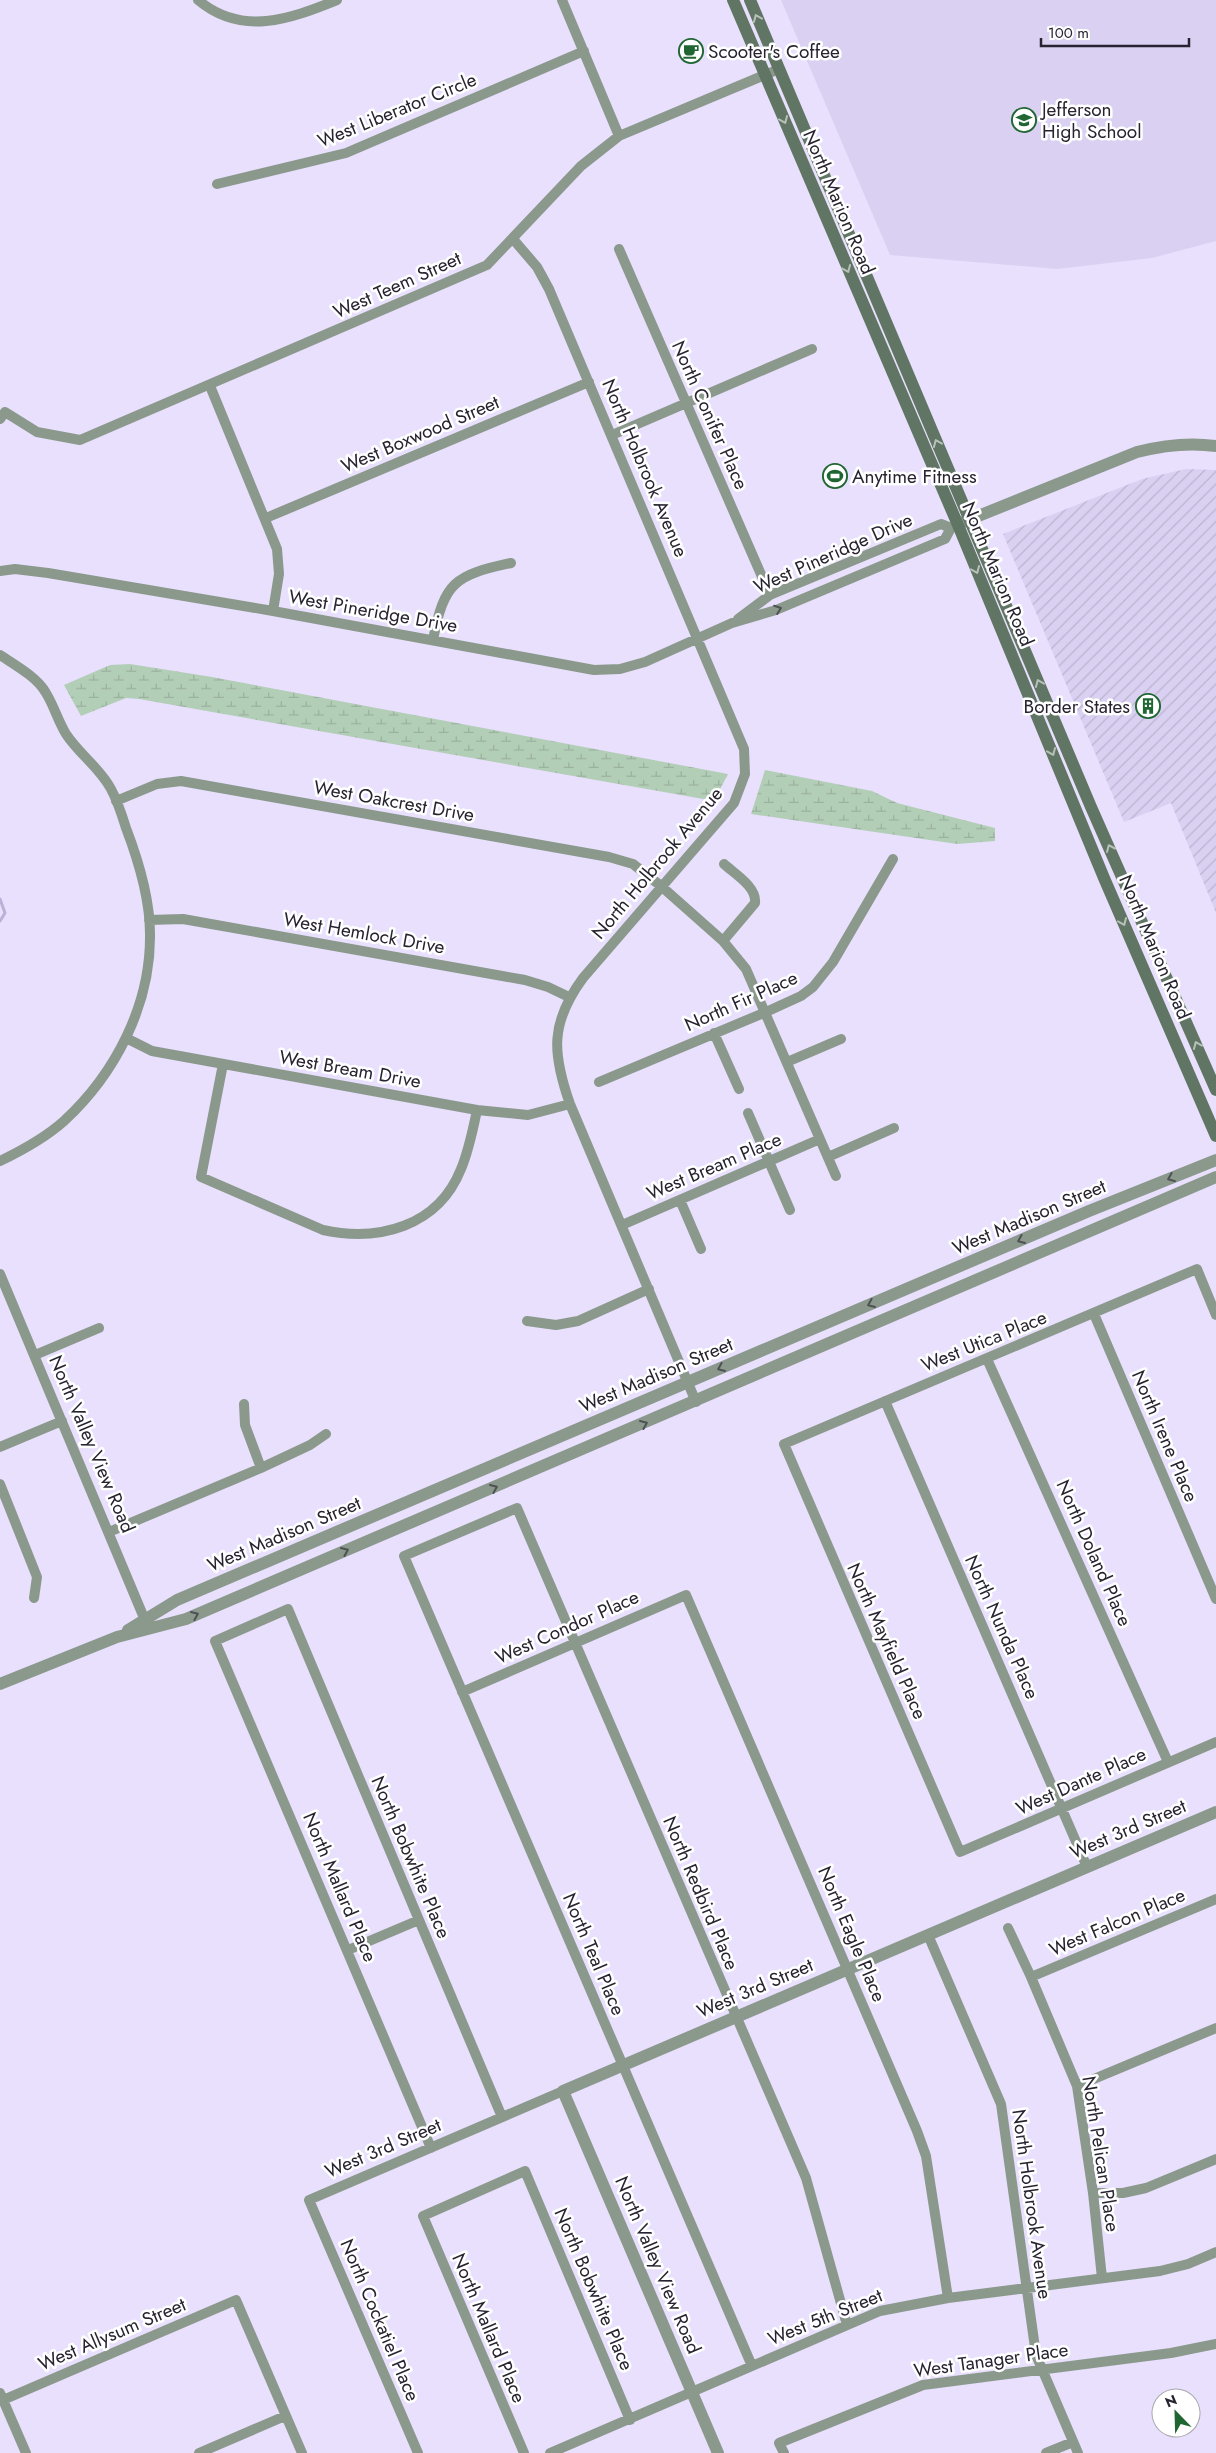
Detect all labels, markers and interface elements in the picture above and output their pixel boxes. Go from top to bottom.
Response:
one-way arrow [753,14,764,23]
scale bar [1041,15,1188,47]
text: 100 m [1048,22,1089,44]
cafe icon: Scooter's Coffee [678,38,704,64]
place label: Scooter's Coffee [708,38,840,65]
street label: West Liberator Circle [313,66,481,154]
place label: Jefferson High School [1039,96,1142,145]
school or university icon: Jefferson High School [1011,107,1037,133]
one-way arrow [778,115,788,124]
street label: North Marion Road [796,125,882,279]
street label: West Teem Street [329,245,466,325]
one-way arrow [841,264,852,273]
street label: North Conifer Place [665,336,755,494]
street label: North Holbrook Avenue [595,375,695,561]
street label: West Boxwood Street [337,388,504,479]
one-way arrow [933,439,943,448]
sports icon: Anytime Fitness [822,463,848,489]
place label: Anytime Fitness [852,463,977,490]
street label: North Marion Road [955,497,1041,651]
street label: West Pineridge Drive [749,506,917,600]
one-way arrow [970,565,981,574]
street label: West Pineridge Drive [286,583,460,639]
one-way arrow [773,605,782,615]
one-way arrow [1035,679,1045,688]
place label: Border States [1024,693,1130,720]
building icon: Border States [1135,693,1161,719]
one-way arrow [1046,747,1056,756]
street label: West Oakcrest Drive [312,774,477,828]
street label: North Holbrook Avenue [585,781,729,945]
one-way arrow [1105,844,1116,853]
street label: North Marion Road [1112,870,1198,1024]
street label: West Hemlock Drive [281,906,447,961]
one-way arrow [1117,917,1128,926]
street label: North Fir Place [680,964,802,1038]
one-way arrow [1193,1041,1203,1050]
street label: West Bream Drive [277,1043,423,1095]
street label: West Bream Place [642,1125,786,1207]
street label: West Madison Street [948,1172,1110,1262]
one-way arrow [1167,1172,1176,1183]
one-way arrow [1017,1234,1026,1245]
one-way arrow [867,1298,876,1308]
street label: West Utica Place [917,1303,1051,1378]
street label: West Madison Street [575,1330,737,1420]
street label: North Valley View Road [42,1351,142,1537]
one-way arrow [717,1361,726,1372]
street label: North Irene Place [1125,1366,1205,1506]
one-way arrow [639,1420,648,1430]
street label: North Doland Place [1050,1475,1139,1631]
one-way arrow [489,1483,498,1494]
street label: West Madison Street [203,1489,365,1579]
one-way arrow [340,1547,349,1558]
street label: North Nunda Place [958,1551,1046,1703]
street label: North Mayfield Place [840,1559,934,1724]
street label: West Condor Place [491,1583,643,1671]
one-way arrow [190,1611,199,1622]
street label: West Dante Place [1012,1740,1151,1822]
street label: North Bobwhite Place [365,1772,458,1943]
street label: West 3rd Street [1066,1792,1191,1866]
street label: North Mallard Place [296,1808,384,1966]
street label: North Redbird Place [656,1812,746,1974]
street label: North Eagle Place [811,1862,893,2006]
street label: West Falcon Place [1045,1881,1189,1963]
street label: North Teal Place [556,1889,632,2020]
street label: West 3rd Street [693,1951,818,2025]
street label: North Pelican Place [1075,2074,1127,2234]
street label: North Holbrook Avenue [1005,2107,1059,2301]
street label: West 3rd Street [321,2111,446,2185]
street label: North Valley View Road [608,2172,708,2358]
street label: North Bobwhite Place [548,2204,641,2375]
street label: North Cockatiel Place [334,2235,426,2406]
street label: North Mallard Place [445,2249,533,2407]
street label: West 5th Street [764,2282,887,2352]
street label: West Allysum Street [34,2291,190,2377]
street label: West Tanager Place [912,2336,1070,2384]
north arrow [1151,2388,1201,2438]
text: N [1162,2390,1180,2412]

